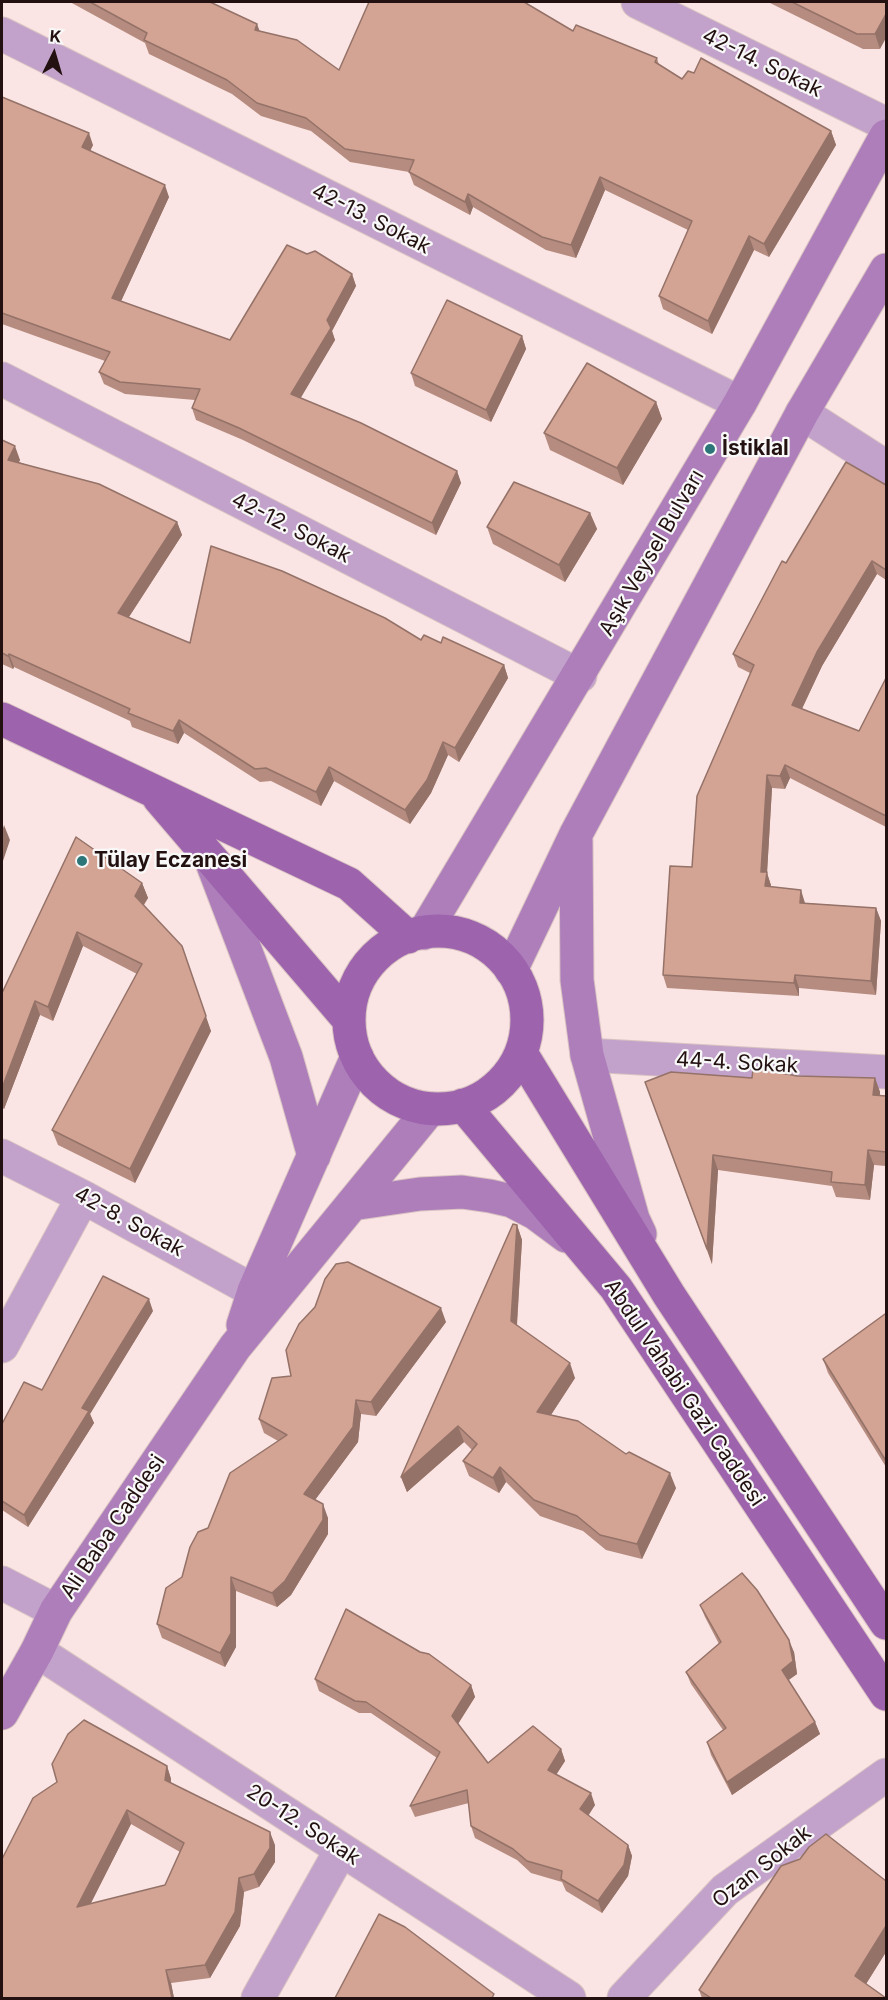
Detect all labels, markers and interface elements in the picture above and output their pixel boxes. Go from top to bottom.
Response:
street label: 42-14. Sokak [698,23,826,103]
north arrow [24,24,84,84]
text: K [49,26,62,47]
street label: 42-13. Sokak [307,178,435,260]
place label: İstiklal [722,436,789,462]
marker: İstiklal [703,442,717,456]
street label: Aşık Veysel Bulvarı [594,465,710,641]
street label: 42-12. Sokak [227,487,355,569]
place label: Tülay Eczanesi [94,848,247,874]
marker: Tülay Eczanesi [75,854,89,868]
street label: 44-4. Sokak [675,1047,799,1079]
street label: 42-8. Sokak [70,1182,188,1262]
street label: Abdul Vahabi Gazi Caddesi [599,1275,769,1511]
street label: Ali Baba Caddesi [56,1450,170,1604]
street label: 20-12. Sokak [242,1779,364,1871]
street label: Ozan Sokak [707,1821,817,1913]

